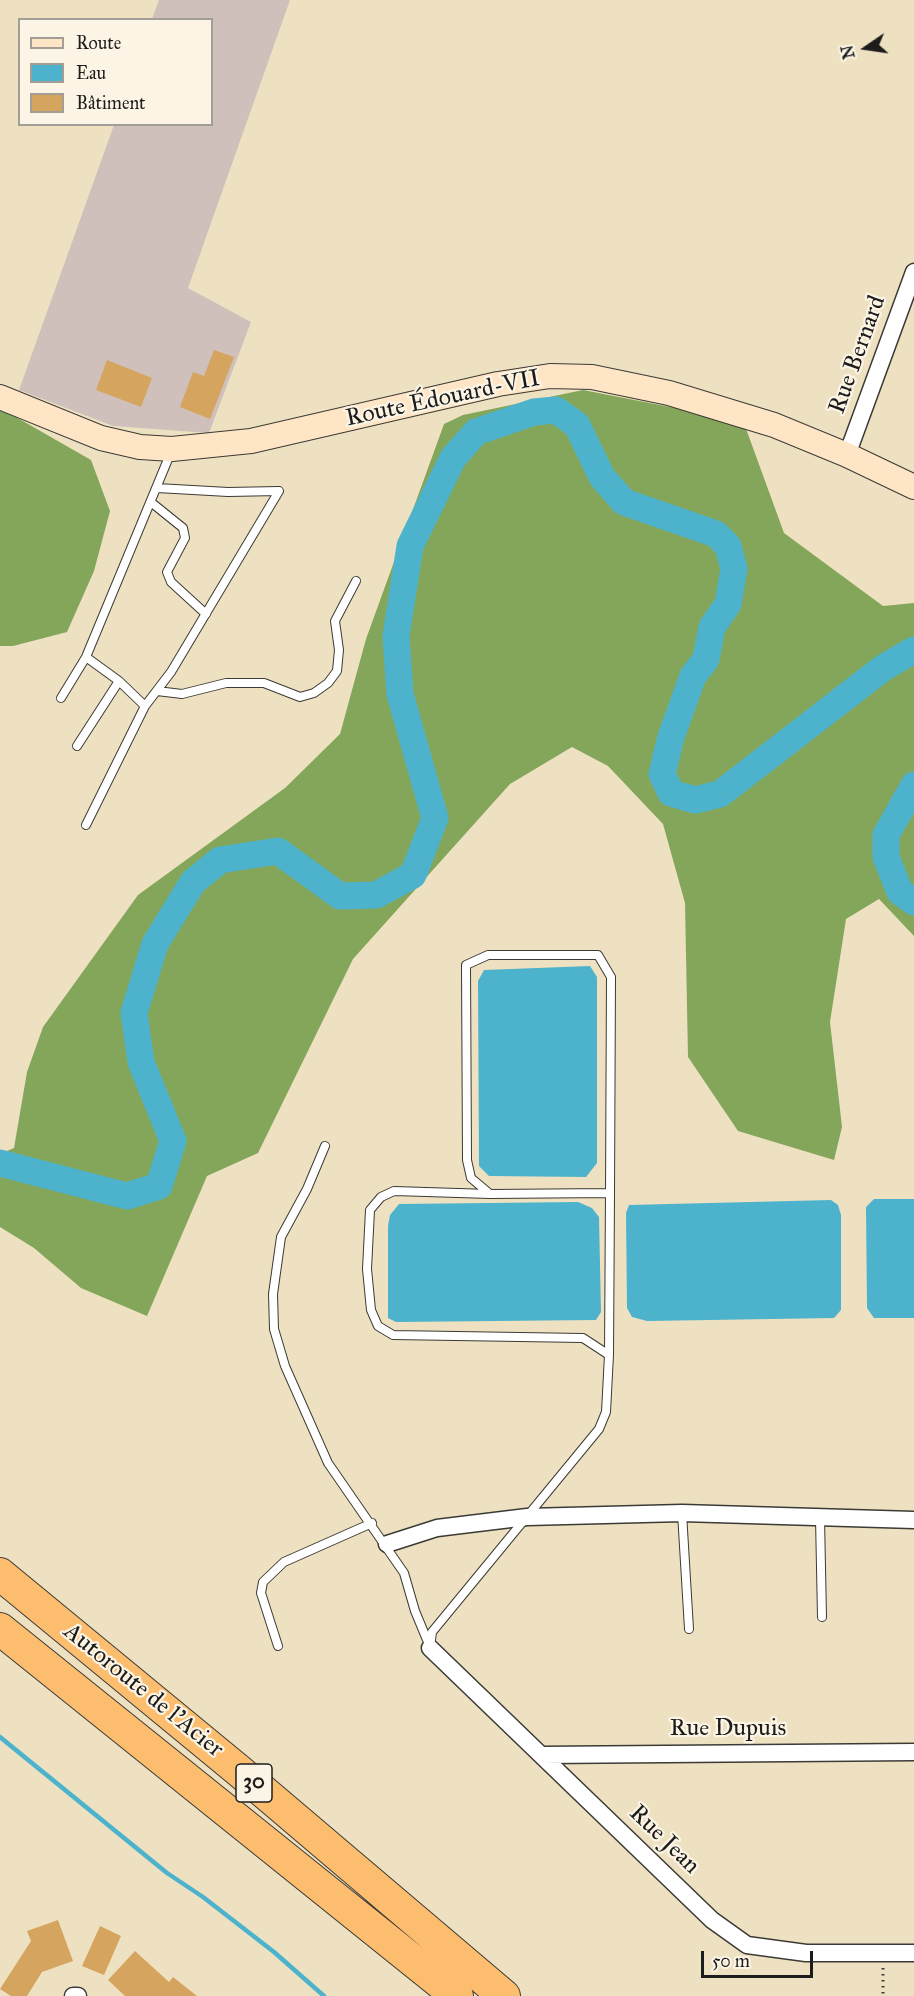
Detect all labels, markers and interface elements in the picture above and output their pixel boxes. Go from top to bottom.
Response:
legend [18,18,213,126]
north arrow [836,18,896,78]
text: Route [76,32,121,54]
text: N [837,43,859,61]
text: Eau [76,62,106,84]
text: Bâtiment [76,92,145,114]
street label: Rue Bernard [823,292,893,418]
street label: Route Édouard-VII [343,364,543,434]
street label: Autoroute de l'Acier [57,1618,229,1764]
street label: Rue Dupuis [670,1715,786,1743]
road number: 30 [236,1764,272,1802]
street label: Rue Jean [623,1799,705,1881]
scale bar [704,1939,816,1977]
text: 50 m [712,1950,750,1972]

